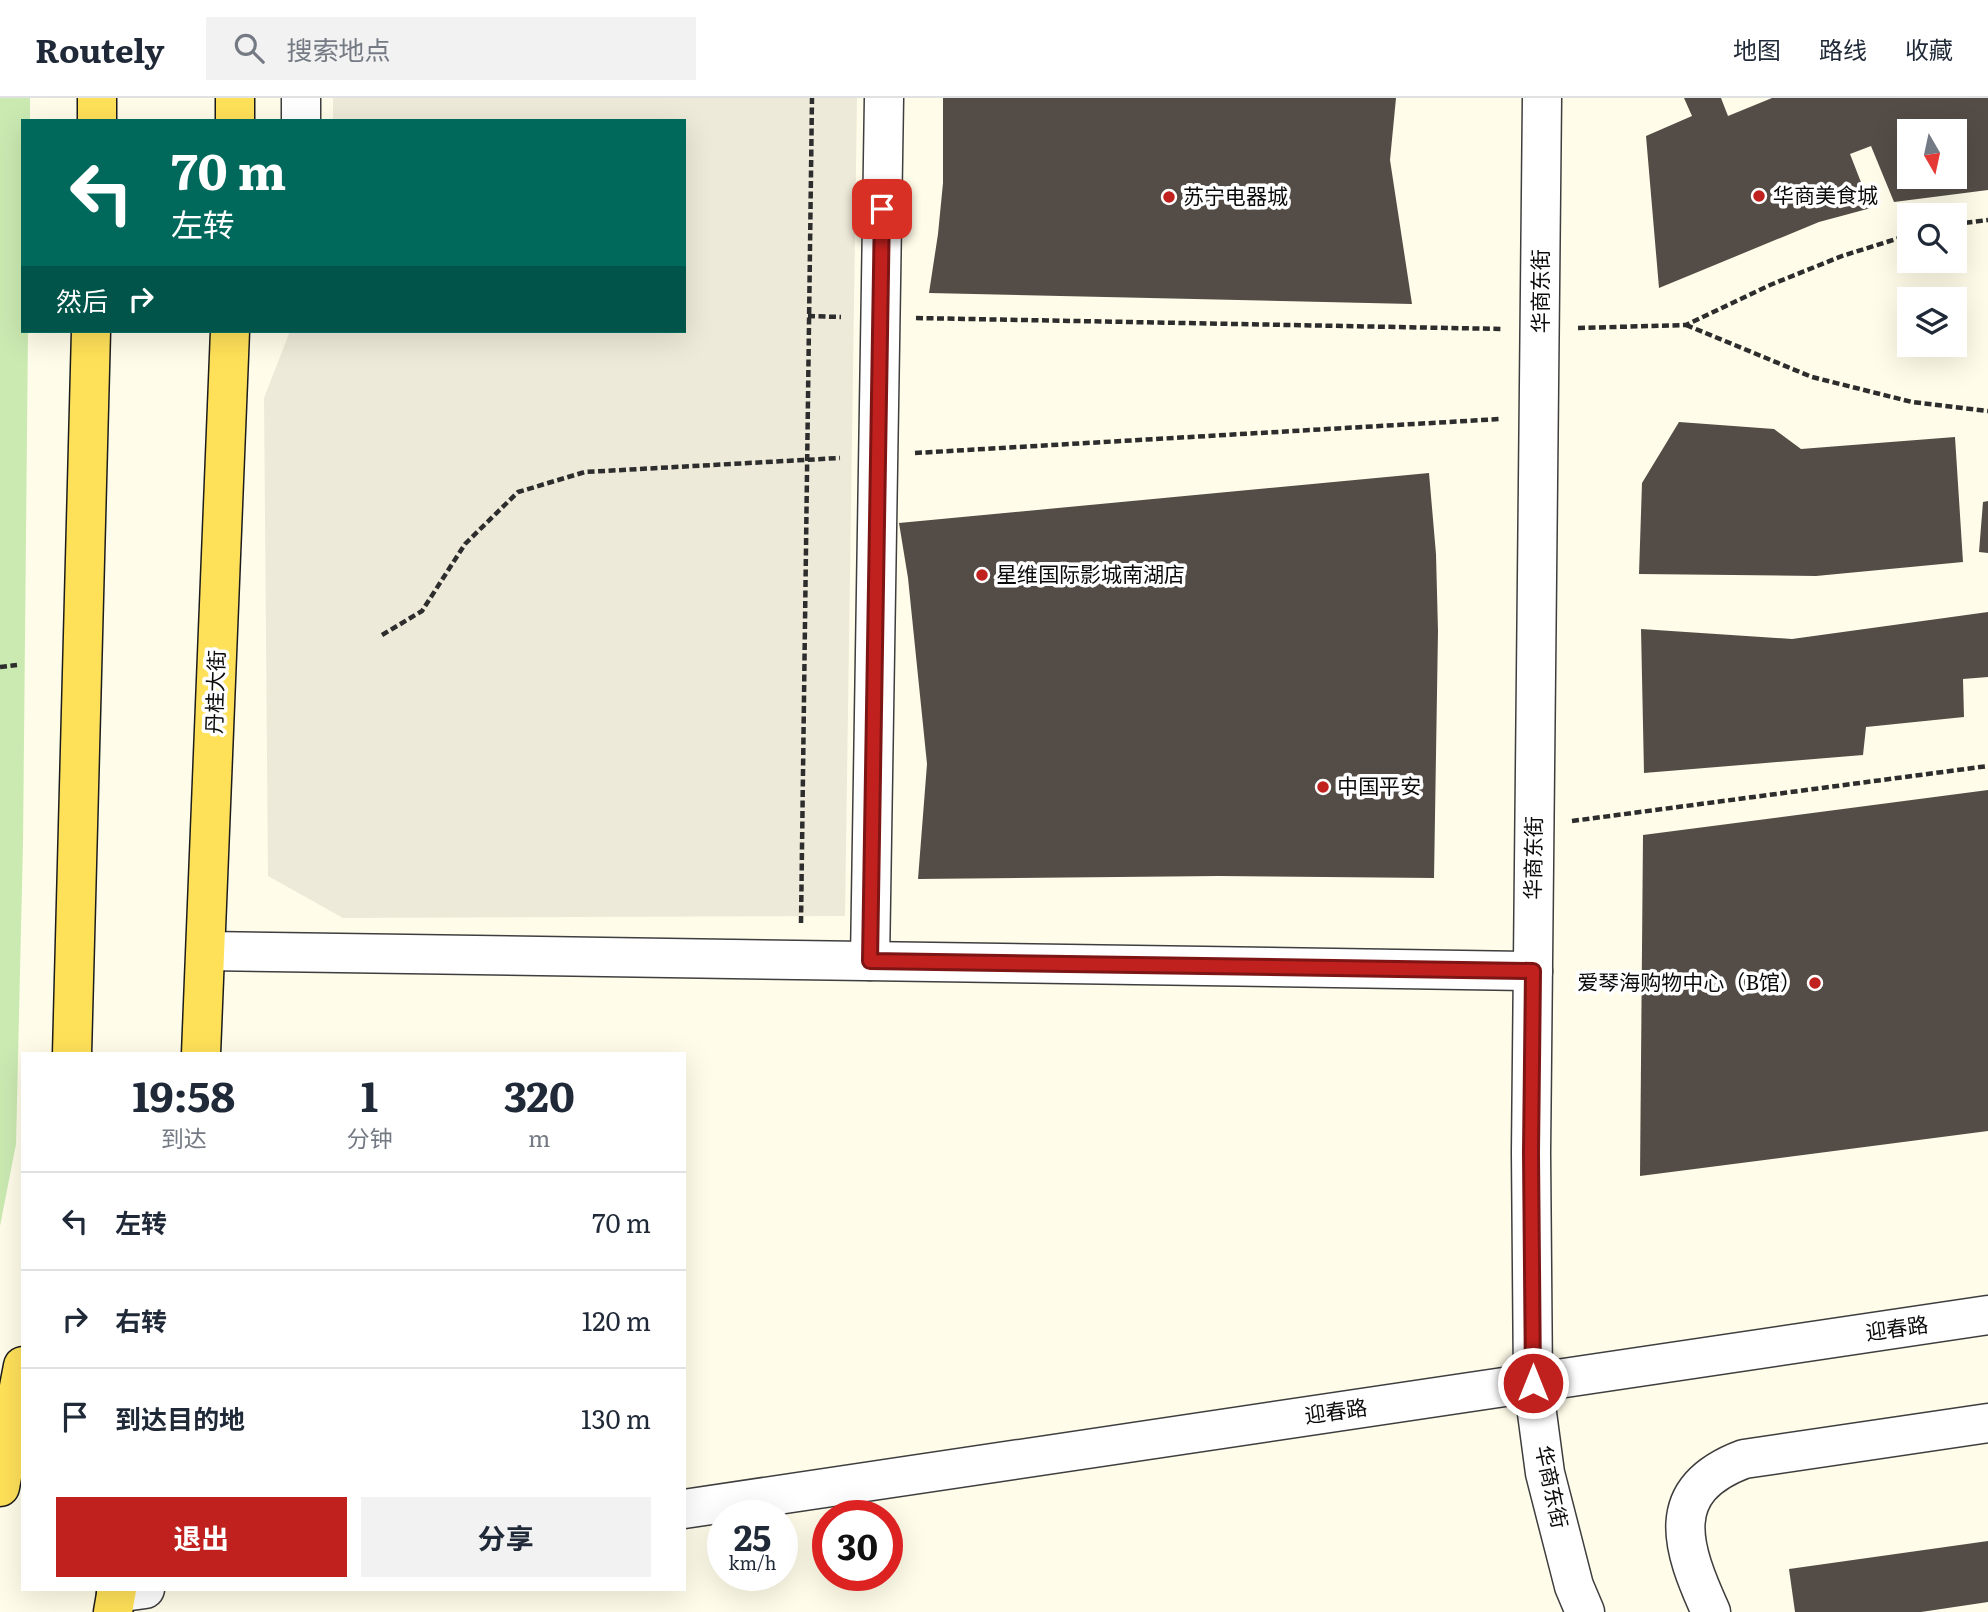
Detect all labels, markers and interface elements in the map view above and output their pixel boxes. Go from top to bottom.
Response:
search box [206,17,696,80]
text: Routely [35,24,164,73]
icon: search [230,29,268,67]
text: 搜索地点 [286,29,390,68]
text: 地图 [1733,31,1781,66]
text: 路线 [1819,31,1867,66]
text: 收藏 [1905,31,1953,66]
north arrow [1897,119,1967,189]
map controls [1897,119,1967,357]
text: 70 m [171,132,286,205]
icon: left [56,147,147,238]
place label: 华商美食城 [1773,178,1878,209]
pin [852,179,912,239]
place label: 苏宁电器城 [1183,179,1288,210]
marker: 华商美食城 [1751,188,1767,204]
marker: 苏宁电器城 [1161,189,1177,205]
icon: arrive [863,190,901,228]
text: 左转 [171,199,235,247]
button: search [1897,203,1967,273]
street label: 华商东街 [1523,249,1554,333]
text: 然后 [56,280,108,319]
icon: right [122,280,160,318]
button: layers [1897,287,1967,357]
place label: 星维国际影城南湖店 [996,557,1185,588]
marker: 星维国际影城南湖店 [974,567,990,583]
street label: 丹桂大街 [197,649,230,734]
place label: 中国平安 [1337,769,1421,800]
marker: 中国平安 [1315,779,1331,795]
street label: 华商东街 [1515,816,1548,900]
place label: 爱琴海购物中心（B馆） [1577,965,1801,996]
marker: 爱琴海购物中心（B馆） [1807,975,1823,991]
text: 19:58 [132,1063,235,1125]
text: 1 [361,1063,378,1125]
text: 320 [504,1063,575,1125]
text: 到达 [161,1120,207,1154]
text: 分钟 [346,1120,392,1154]
text: m [528,1120,550,1154]
icon: left [56,1202,94,1240]
text: 左转 [115,1202,167,1241]
text: 70 m [592,1202,651,1241]
icon: right [56,1300,94,1338]
text: 右转 [115,1300,167,1339]
text: 120 m [582,1300,651,1339]
street label: 迎春路 [1863,1307,1930,1346]
position arrow [1496,1346,1570,1420]
street label: 迎春路 [1302,1390,1369,1429]
icon: arrive [56,1398,94,1436]
text: 到达目的地 [115,1398,245,1437]
text: 130 m [581,1398,651,1437]
street label: 华商东街 [1530,1442,1577,1531]
button: 退出 [56,1497,347,1577]
button: 分享 [361,1497,651,1577]
speed limit sign: 30 [812,1500,903,1591]
text: 25 [734,1510,771,1562]
text: km/h [729,1549,776,1576]

